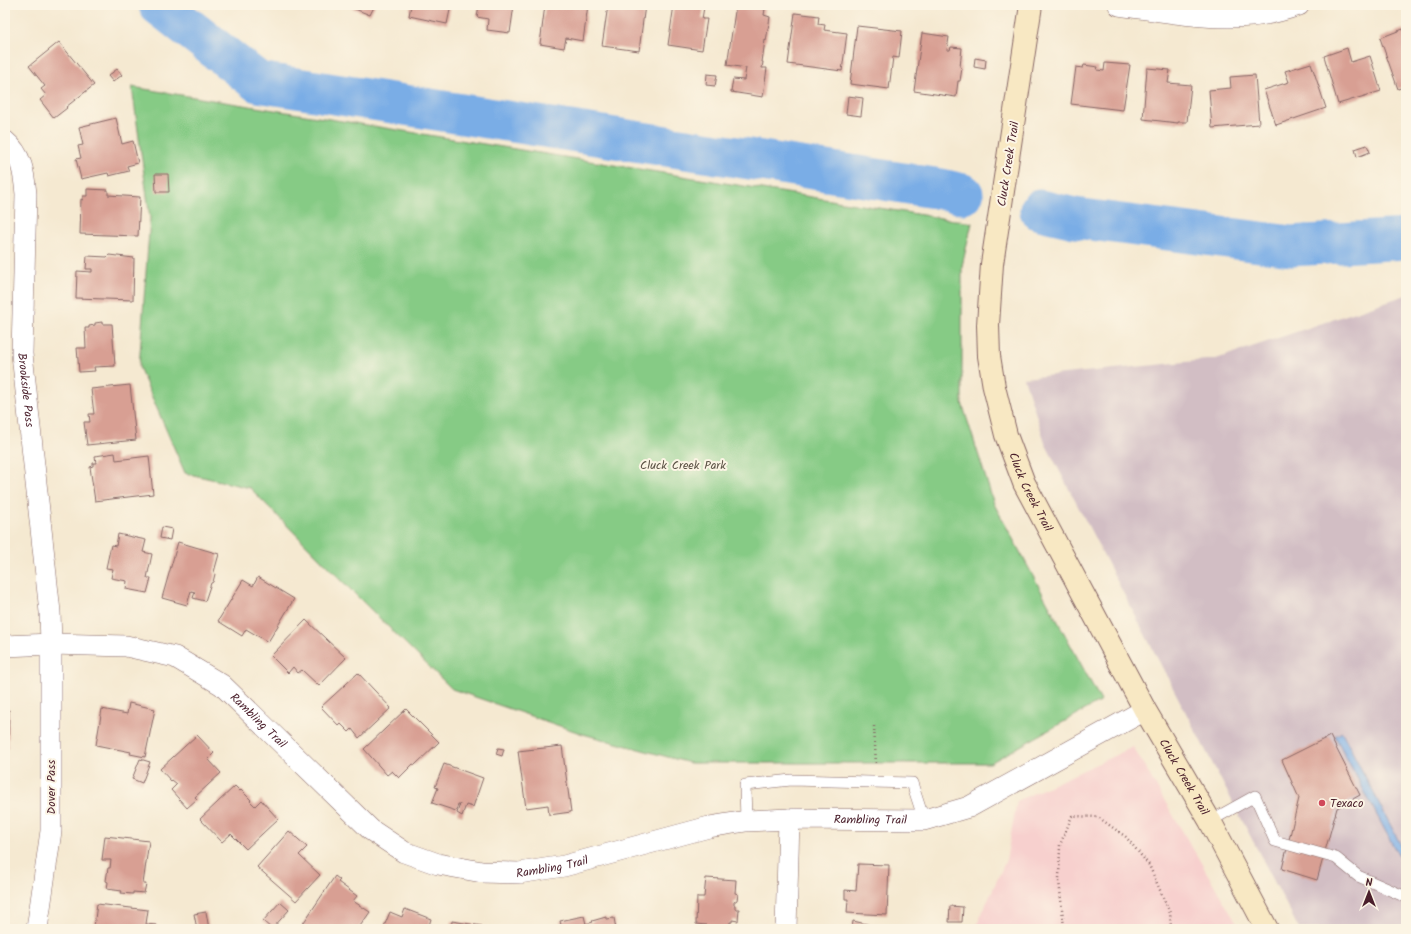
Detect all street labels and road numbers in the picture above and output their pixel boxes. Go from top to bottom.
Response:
street label: Cluck Creek Trail [992,120,1025,208]
street label: Brookside Pass [12,352,39,428]
street label: Cluck Creek Trail [1003,450,1057,535]
street label: Rambling Trail [225,689,291,753]
street label: Cluck Creek Trail [1154,735,1214,819]
street label: Dover Pass [42,760,61,814]
street label: Rambling Trail [834,810,907,830]
street label: Rambling Trail [515,851,590,883]

